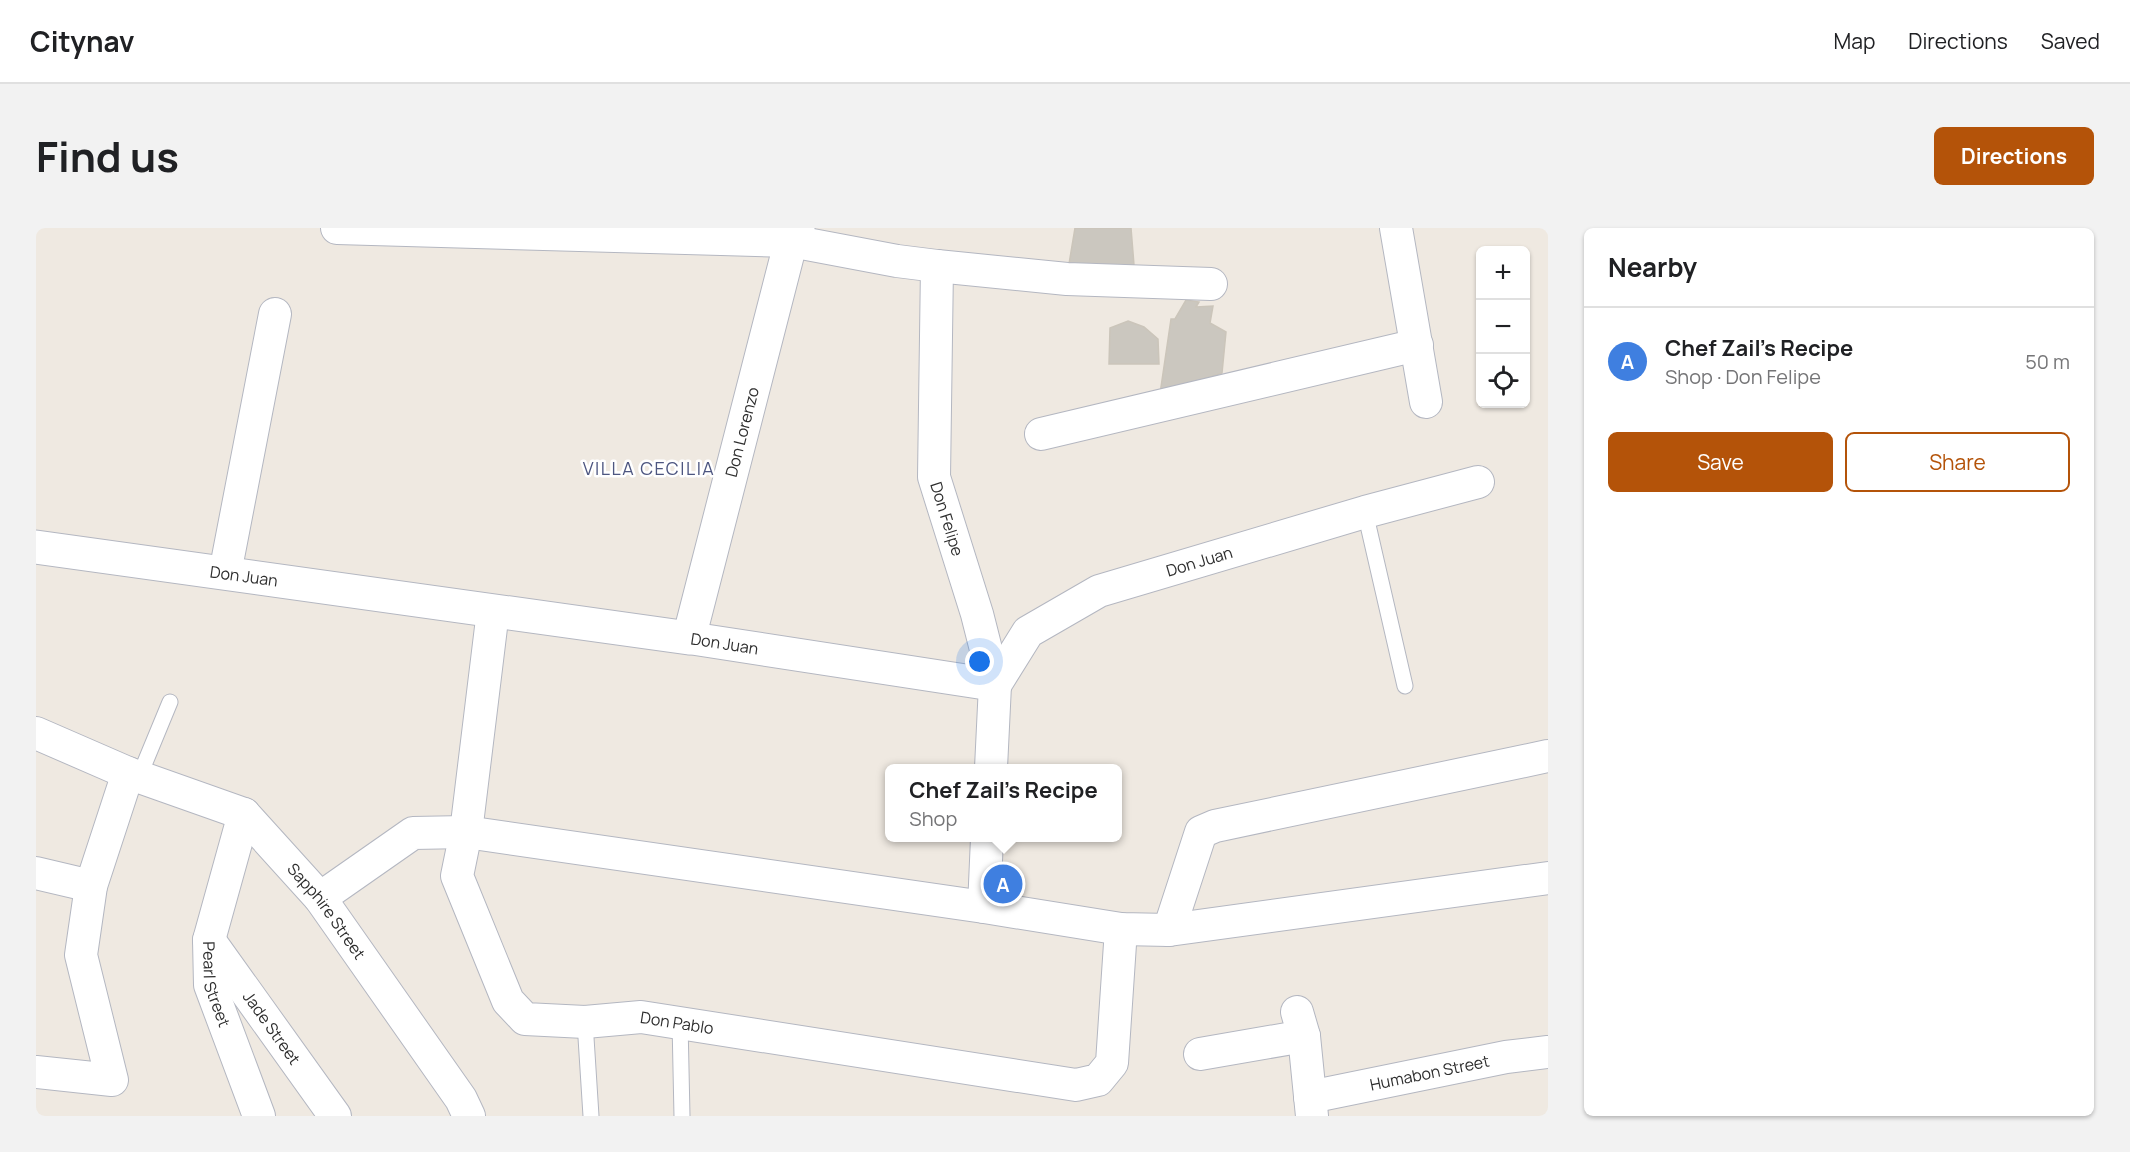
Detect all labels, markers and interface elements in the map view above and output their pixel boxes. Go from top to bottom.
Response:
text: Citynav [30,22,134,60]
text: Map [1834,27,1875,55]
text: Directions [1908,27,2008,55]
text: Saved [2041,27,2100,55]
text: Find us [36,127,179,185]
button: Directions [1934,127,2094,185]
map controls [1476,246,1530,408]
button: + [1476,246,1530,300]
text: Nearby [1608,249,1697,285]
button: − [1476,300,1530,354]
text: Chef Zail’s Recipe [1665,333,1853,363]
text: A [1621,348,1634,375]
text: 50 m [2025,348,2070,375]
button: locate [1476,354,1530,408]
text: Shop · Don Felipe [1665,363,1821,390]
street label: Don Lorenzo [720,385,764,479]
button: Save [1608,432,1833,492]
button: Share [1845,432,2070,492]
district label: VILLA CECILIA [583,456,715,480]
street label: Don Felipe [925,479,969,559]
street label: Don Juan [1163,541,1235,581]
street label: Don Juan [209,560,279,592]
street label: Don Juan [689,627,760,660]
your location [965,647,994,676]
popup [885,764,1122,842]
text: Chef Zail’s Recipe [909,775,1098,805]
text: Shop [909,805,957,832]
street label: Sapphire Street [282,858,371,964]
pin: A [984,862,1022,906]
street label: Pearl Street [198,941,236,1030]
street label: Jade Street [238,987,306,1069]
street label: Don Pablo [639,1006,715,1039]
street label: Humabon Street [1368,1050,1491,1096]

